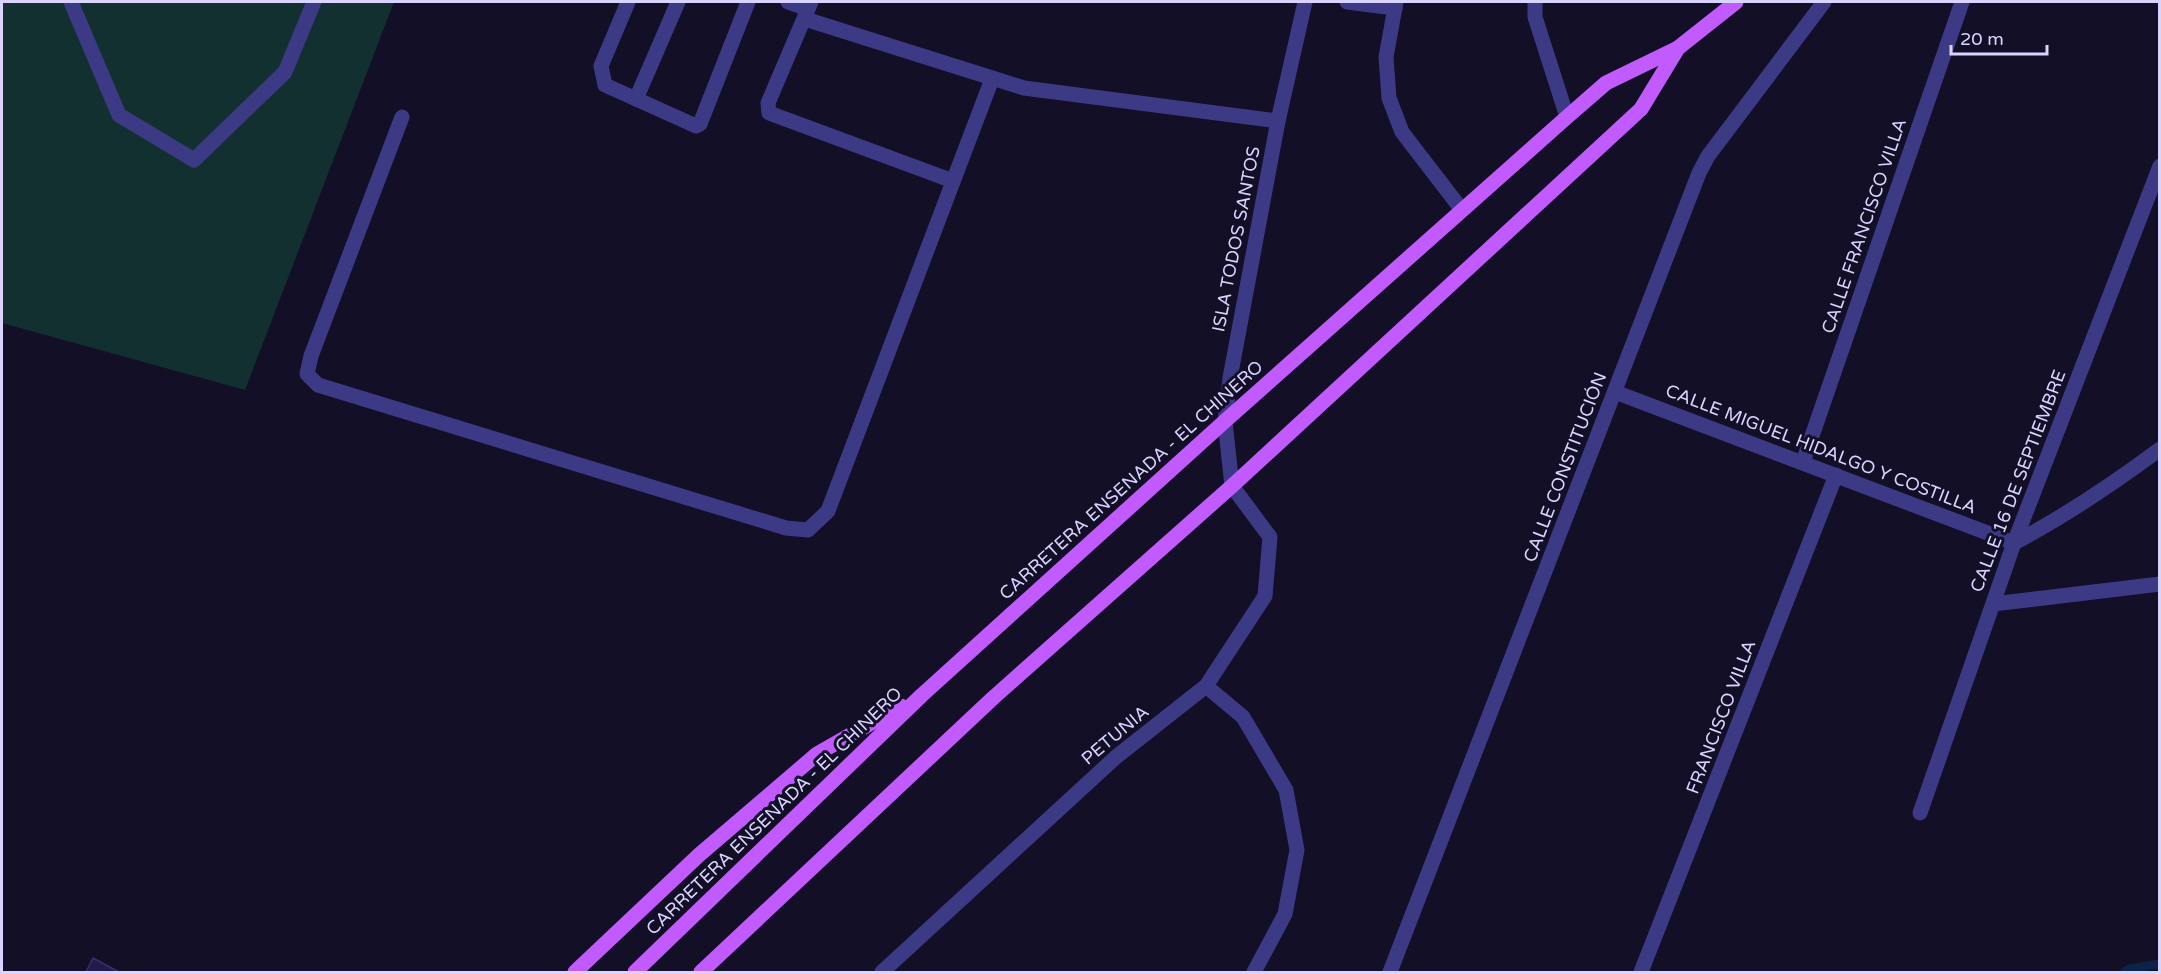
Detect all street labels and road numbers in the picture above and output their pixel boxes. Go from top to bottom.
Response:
street label: CALLE FRANCISCO VILLA [1817,116,1911,336]
street label: ISLA TODOS SANTOS [1207,144,1265,334]
street label: CARRETERA ENSENADA - EL CHINERO [995,356,1267,604]
street label: CALLE 16 DE SEPTIEMBRE [1965,367,2071,595]
street label: CALLE CONSTITUCIÓN [1519,369,1611,565]
street label: CALLE MIGUEL HIDALGO Y COSTILLA [1662,379,1980,519]
street label: FRANCISCO VILLA [1681,637,1761,797]
street label: CARRETERA ENSENADA - EL CHINERO [641,682,907,940]
street label: PETUNIA [1077,700,1153,770]

